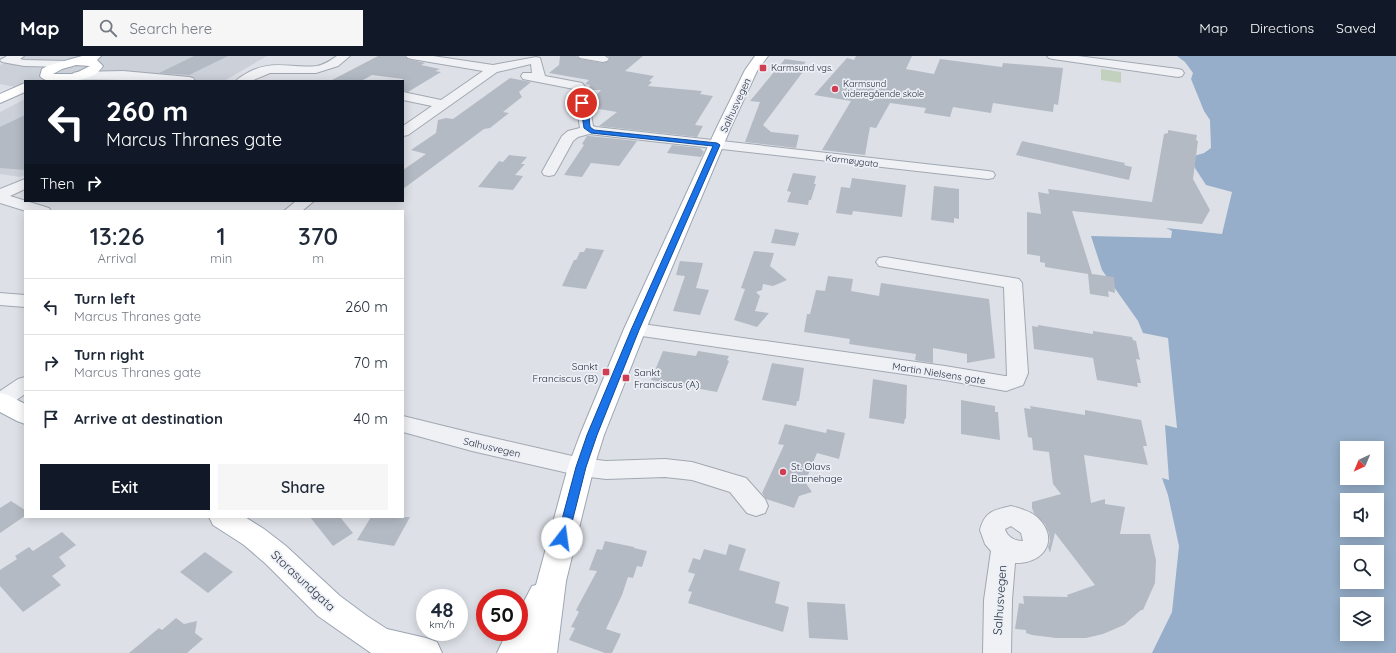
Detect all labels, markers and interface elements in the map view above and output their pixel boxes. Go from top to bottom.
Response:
search box [83,10,363,46]
text: Map [20,16,59,40]
icon: search [97,17,119,39]
text: Search here [129,19,212,38]
text: Map [1199,19,1228,37]
text: Directions [1250,19,1314,37]
text: Saved [1336,19,1376,37]
place label: Karmsund vgs. [771,62,833,73]
marker: Karmsund vgs. [758,63,768,73]
street label: Salhusvegen [717,76,754,134]
place label: Karmsund videregående skole [843,78,924,99]
marker: Karmsund videregående skole [830,84,840,94]
pin [565,86,599,120]
icon: arrive [571,92,593,114]
text: 260 m [106,93,188,128]
icon: left [40,96,92,148]
text: Marcus Thranes gate [106,128,282,151]
street label: Karmøygata [825,152,879,169]
icon: right [83,172,105,194]
text: Then [40,174,75,193]
text: 13:26 [90,221,144,251]
text: 1 [217,221,226,251]
text: 370 [298,221,338,251]
text: Arrival [98,250,136,266]
text: min [210,250,232,266]
text: m [312,250,324,266]
text: Turn left [74,289,136,308]
icon: left [40,296,62,318]
text: 260 m [345,297,388,316]
text: Marcus Thranes gate [74,308,201,324]
text: Turn right [74,345,145,364]
icon: right [40,352,62,374]
text: 70 m [354,353,388,372]
place label: Sankt Franciscus (B) [533,360,599,385]
street label: Martin Nielsens gate [891,360,987,387]
text: Marcus Thranes gate [74,364,201,380]
place label: Sankt Franciscus (A) [634,366,700,391]
marker: Sankt Franciscus (B) [601,367,611,377]
marker: Sankt Franciscus (A) [621,373,631,383]
icon: arrive [40,408,62,430]
text: Arrive at destination [74,409,223,428]
text: 40 m [353,409,388,428]
street label: Salhusvegen [462,435,522,460]
north arrow [1340,441,1384,485]
map controls [1340,441,1384,641]
place label: St. Olavs Barnehage [791,460,843,485]
button: Exit [40,464,210,510]
button: Share [218,464,388,510]
marker: St. Olavs Barnehage [778,467,788,477]
button: sound [1340,493,1384,537]
position arrow [541,517,583,559]
button: search [1340,545,1384,589]
street label: Storasundgata [268,547,339,614]
street label: Salhusvegen [990,565,1009,635]
speed limit sign: 50 [476,589,528,641]
text: 48 [431,597,453,622]
button: layers [1340,597,1384,641]
text: km/h [429,618,455,631]

